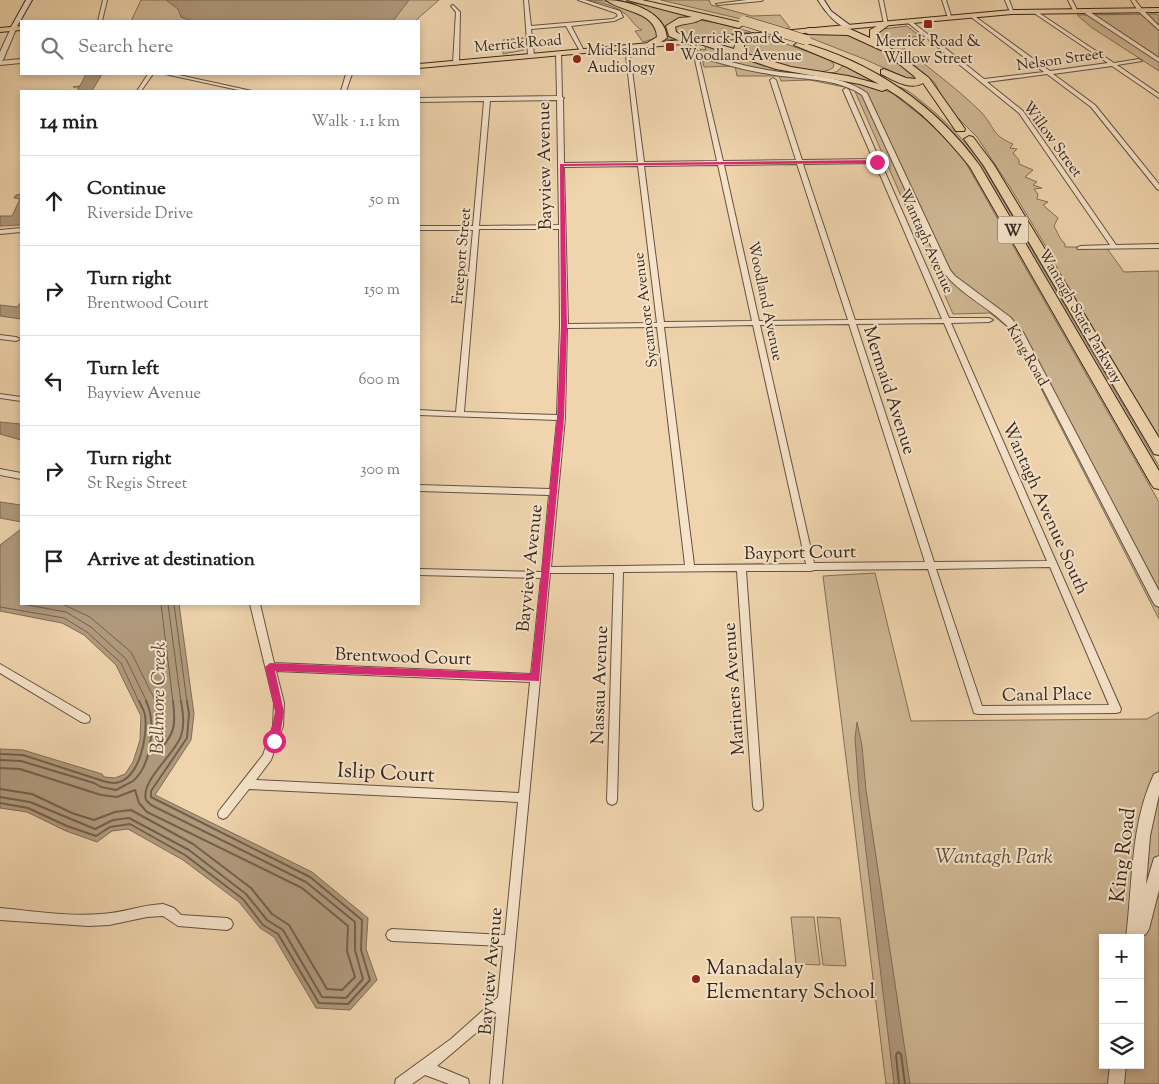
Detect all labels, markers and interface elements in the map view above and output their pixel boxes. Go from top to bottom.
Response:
marker: Merrick Road & Willow Street [922,18,934,30]
search box [20,20,420,75]
place label: Merrick Road & Woodland Avenue [680,29,802,67]
street label: Merrick Road [473,30,563,59]
place label: Merrick Road & Willow Street [875,32,981,70]
icon: search [38,34,66,62]
text: Search here [78,34,173,61]
place label: Mid Island Audiology [587,41,656,79]
marker: Merrick Road & Woodland Avenue [664,41,676,53]
street label: Nelson Street [1015,44,1105,77]
marker: Mid Island Audiology [571,53,583,65]
street label: Willow Street [1017,98,1086,182]
street label: Bayview Avenue [532,102,560,230]
text: 14 min [40,108,98,138]
text: Walk · 1.1 km [311,111,400,134]
route end [866,151,889,174]
text: Continue [87,176,166,203]
street label: Wantagh Avenue [893,186,958,297]
icon: ahead [40,187,68,215]
text: 50 m [369,189,400,212]
text: Riverside Drive [87,203,193,226]
street label: Freeport Street [448,207,477,305]
road number: W [998,216,1028,244]
street label: Woodland Avenue [742,240,787,363]
street label: Wantagh State Parkway [1032,245,1127,388]
street label: Sycamore Avenue [629,251,664,369]
text: Turn right [87,266,171,293]
icon: right [40,277,68,305]
text: 150 m [364,279,400,302]
text: Brentwood Court [87,293,209,316]
street label: King Road [1001,321,1053,391]
street label: Mermaid Avenue [855,323,921,458]
text: Turn left [87,356,159,383]
icon: left [40,367,68,395]
text: 600 m [358,369,400,392]
text: Bayview Avenue [87,383,201,406]
street label: Wantagh Avenue South [994,418,1094,600]
text: Turn right [87,446,171,473]
icon: right [40,457,68,485]
text: 300 m [360,459,400,482]
text: St Regis Street [87,473,187,496]
street label: Bayview Avenue [511,503,551,633]
street label: Bayport Court [744,540,856,568]
icon: arrive [40,547,68,575]
text: Arrive at destination [87,547,255,574]
street label: Mariners Avenue [717,622,753,756]
street label: Nassau Avenue [586,625,616,745]
water label: Bellmore Creek [145,641,174,755]
street label: Brentwood Court [334,643,472,673]
street label: Canal Place [1002,682,1092,710]
route start [263,730,286,753]
street label: Islip Court [336,756,436,792]
street label: King Road [1103,806,1145,904]
park label: Wantagh Park [935,843,1054,873]
street label: Bayview Avenue [473,906,511,1036]
map controls [1099,934,1144,1069]
button: + [1099,934,1144,979]
place label: Manadalay Elementary School [706,954,876,1008]
marker: Manadalay Elementary School [690,973,702,985]
button: − [1099,979,1144,1024]
button: layers [1099,1024,1144,1069]

